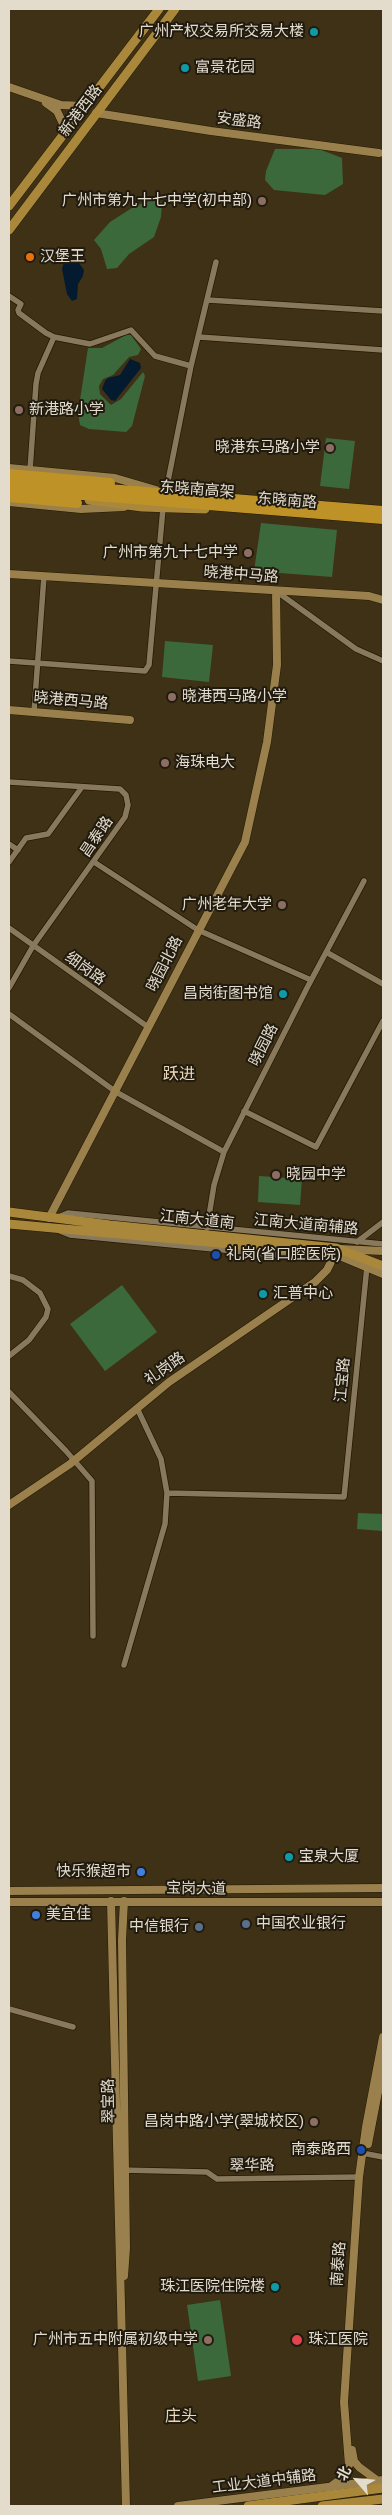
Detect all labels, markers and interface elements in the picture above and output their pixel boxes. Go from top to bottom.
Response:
place label: 广州产权交易所交易大楼 [139,23,304,41]
marker: 广州产权交易所交易大楼 [308,26,320,38]
place label: 富景花园 [195,59,255,77]
marker: 富景花园 [179,62,191,74]
street label: 新港西路 [56,82,106,140]
street label: 安盛路 [216,109,262,133]
place label: 广州市第九十七中学(初中部) [62,192,252,210]
marker: 广州市第九十七中学(初中部) [256,195,268,207]
place label: 汉堡王 [40,248,85,266]
marker: 汉堡王 [24,251,36,263]
place label: 新港路小学 [29,401,104,419]
marker: 新港路小学 [13,404,25,416]
place label: 晓港东马路小学 [215,439,320,457]
marker: 晓港东马路小学 [324,442,336,454]
street label: 东晓南高架 [159,478,235,502]
street label: 东晓南路 [256,490,318,512]
place label: 广州市第九十七中学 [103,544,238,562]
marker: 广州市第九十七中学 [242,547,254,559]
street label: 晓港中马路 [203,563,279,587]
place label: 晓港西马路小学 [182,688,287,706]
street label: 晓港西马路 [33,689,109,713]
marker: 晓港西马路小学 [166,691,178,703]
place label: 海珠电大 [175,754,235,772]
marker: 海珠电大 [159,757,171,769]
street label: 昌泰路 [77,813,117,861]
place label: 广州老年大学 [182,896,272,914]
marker: 广州老年大学 [276,899,288,911]
street label: 晓园北路 [143,933,187,995]
street label: 细岗路 [62,948,108,990]
place label: 昌岗街图书馆 [183,985,273,1003]
marker: 昌岗街图书馆 [277,988,289,1000]
street label: 晓园路 [246,1021,282,1069]
district label: 跃进 [163,1065,195,1085]
place label: 晓园中学 [286,1166,346,1184]
marker: 晓园中学 [270,1169,282,1181]
street label: 江南大道南 [159,1207,235,1233]
street label: 江南大道南辅路 [253,1211,359,1239]
place label: 礼岗(省口腔医院) [226,1246,341,1264]
marker: 礼岗(省口腔医院) [210,1249,222,1261]
place label: 汇普中心 [273,1285,333,1303]
marker: 汇普中心 [257,1288,269,1300]
street label: 礼岗路 [141,1349,189,1389]
street label: 江宝路 [332,1357,354,1403]
place label: 宝泉大厦 [299,1848,359,1866]
marker: 宝泉大厦 [283,1851,295,1863]
place label: 快乐猴超市 [56,1863,131,1881]
marker: 快乐猴超市 [135,1866,147,1878]
street label: 宝岗大道 [166,1879,226,1899]
place label: 美宜佳 [46,1906,91,1924]
marker: 美宜佳 [30,1909,42,1921]
place label: 中国农业银行 [256,1915,346,1933]
place label: 中信银行 [129,1918,189,1936]
marker: 中国农业银行 [240,1918,252,1930]
marker: 中信银行 [193,1921,205,1933]
street label: 翠宝路 [100,2078,118,2124]
place label: 昌岗中路小学(翠城校区) [144,2113,304,2131]
marker: 昌岗中路小学(翠城校区) [308,2116,320,2128]
place label: 南泰路西 [291,2141,351,2159]
marker: 南泰路西 [355,2144,367,2156]
street label: 翠华路 [229,2157,275,2175]
street label: 南泰路 [328,2241,350,2287]
place label: 珠江医院住院楼 [160,2278,265,2296]
marker: 珠江医院住院楼 [269,2281,281,2293]
place label: 广州市五中附属初级中学 [33,2331,198,2349]
place label: 珠江医院 [308,2331,368,2349]
marker: 珠江医院 [290,2333,304,2347]
marker: 广州市五中附属初级中学 [202,2334,214,2346]
district label: 庄头 [165,2407,197,2427]
north arrow [332,2455,382,2505]
text: 北 [333,2463,354,2483]
street label: 工业大道中辅路 [211,2467,317,2497]

